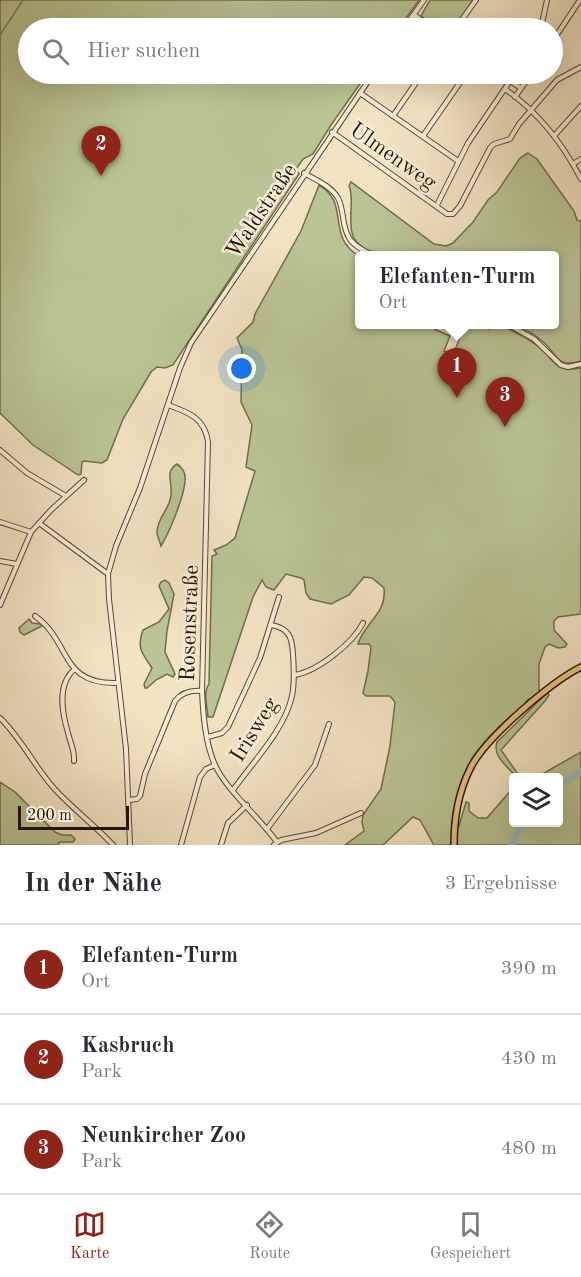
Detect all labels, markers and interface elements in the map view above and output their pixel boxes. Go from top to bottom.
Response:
search box [18,18,563,84]
icon: search [39,35,72,68]
text: Hier suchen [87,40,200,62]
street label: Ulmenweg [345,119,440,195]
pin: 2 [82,126,120,176]
street label: Waldstraße [222,160,301,262]
popup [355,251,559,329]
text: Elefanten-Turm [378,266,536,288]
text: Ort [378,293,408,313]
pin: 1 [438,348,476,398]
your location [227,354,256,383]
pin: 3 [486,378,524,427]
street label: Rosenstraße [177,564,203,682]
street label: Irisweg [227,694,283,766]
map controls [509,773,563,827]
button: layers [509,773,563,827]
scale bar [18,803,129,830]
text: 200 m [27,808,72,824]
text: In der Nähe [24,871,162,897]
text: 3 Ergebnisse [445,874,557,894]
text: Elefanten-Turm [81,945,238,967]
text: 1 [38,959,49,979]
text: 390 m [501,959,557,979]
text: Ort [81,972,110,992]
text: Kasbruch [81,1035,174,1057]
text: 2 [38,1049,49,1069]
text: 430 m [501,1049,557,1069]
text: Park [81,1062,122,1082]
text: Neunkircher Zoo [81,1125,246,1147]
text: 3 [38,1139,49,1159]
text: 480 m [501,1139,557,1159]
text: Park [81,1152,122,1172]
tab: Karte [70,1208,109,1264]
tab: Route [249,1208,290,1264]
tab: Gespeichert [430,1208,511,1264]

